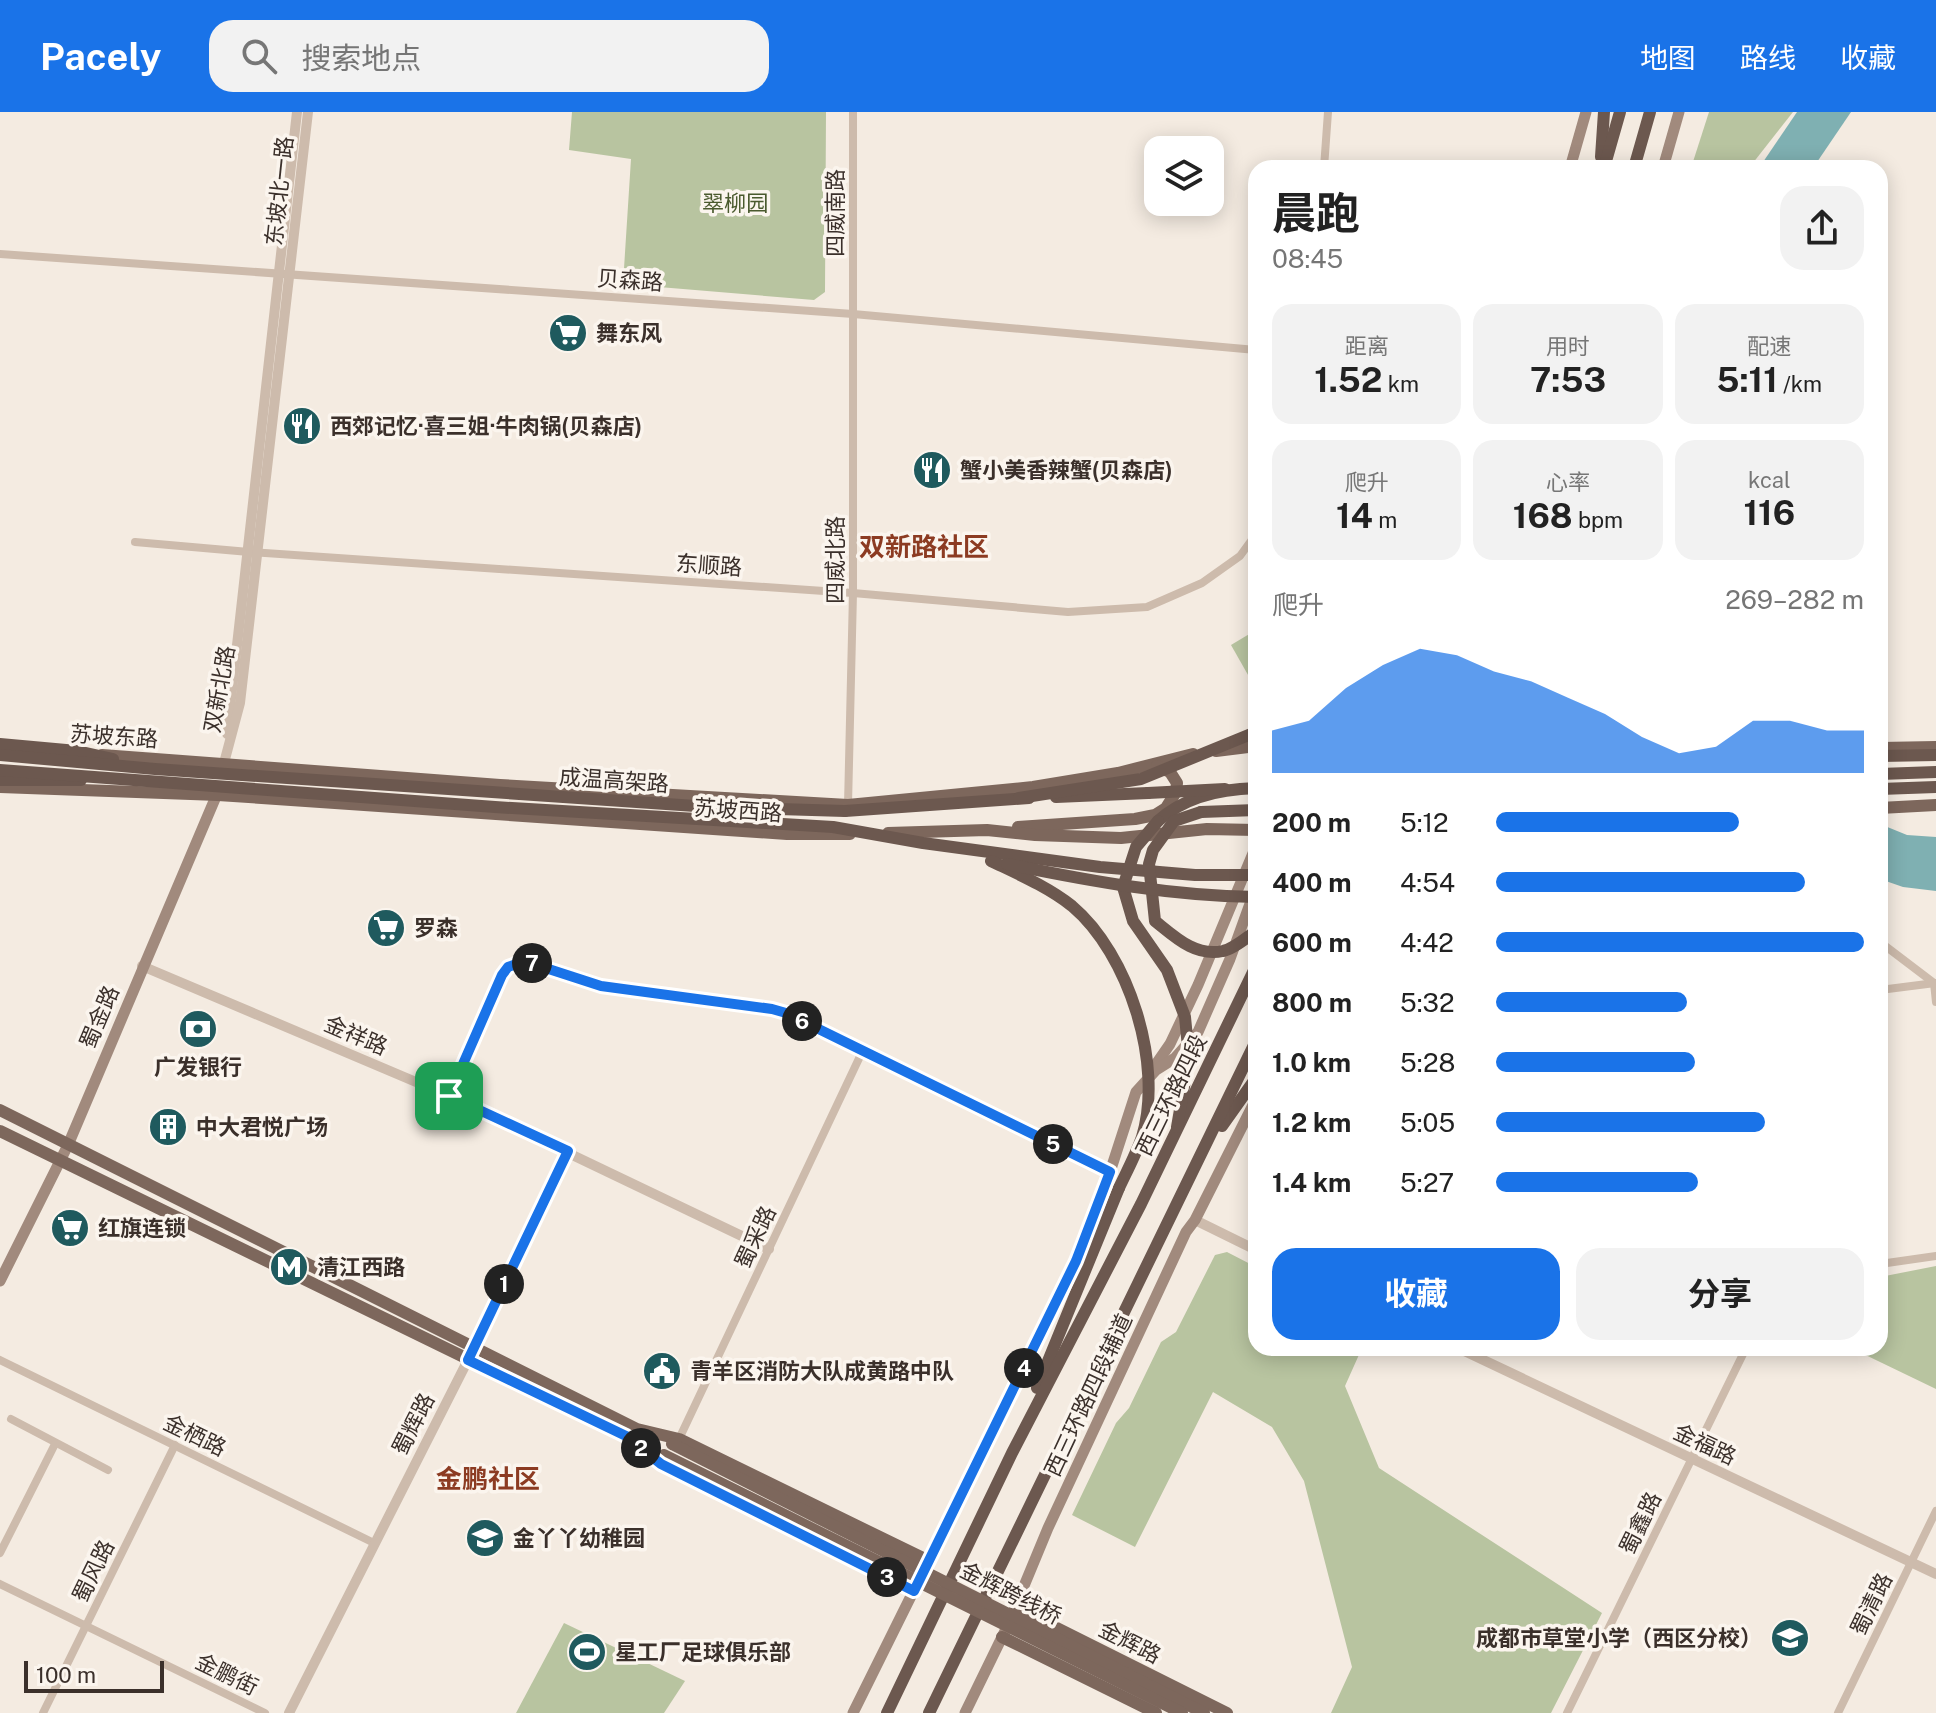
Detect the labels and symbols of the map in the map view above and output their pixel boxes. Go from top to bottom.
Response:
street label: 东坡北一路 [260,135,298,247]
street label: 四威南路 [822,169,848,257]
park label: 翠柳园 [702,190,768,216]
street label: 贝森路 [596,265,664,295]
supermarket icon: 舞东风 [547,312,589,354]
place label: 舞东风 [596,320,662,346]
restaurant icon: 西郊记忆·喜三姐·牛肉锅(贝森店) [281,405,323,447]
place label: 西郊记忆·喜三姐·牛肉锅(贝森店) [330,413,642,439]
restaurant icon: 蟹小美香辣蟹(贝森店) [911,449,953,491]
place label: 蟹小美香辣蟹(贝森店) [960,457,1173,483]
street label: 四威北路 [822,516,848,604]
district label: 双新路社区 [859,531,989,562]
street label: 东顺路 [675,550,743,580]
street label: 双新北路 [199,643,239,735]
street label: 苏坡东路 [69,720,159,752]
street label: 成温高架路 [558,763,670,797]
street label: 苏坡西路 [693,794,783,826]
supermarket icon: 罗森 [365,907,407,949]
place label: 罗森 [414,915,458,941]
pin: 7 [512,943,552,983]
street label: 蜀金路 [74,982,124,1052]
pin: 6 [782,1001,822,1041]
bank icon: 广发银行 [177,1008,219,1050]
street label: 金祥路 [321,1010,391,1060]
street label: 西三环路四段 [1130,1030,1212,1160]
place label: 广发银行 [154,1054,242,1080]
pin [415,1062,483,1130]
building icon: 中大君悦广场 [147,1106,189,1148]
place label: 中大君悦广场 [196,1114,328,1140]
pin: 5 [1033,1124,1073,1164]
street label: 蜀采路 [729,1202,781,1272]
supermarket icon: 红旗连锁 [49,1207,91,1249]
place label: 红旗连锁 [98,1215,186,1241]
metro station icon: 清江西路 [268,1246,310,1288]
place label: 清江西路 [317,1254,405,1280]
pin: 1 [484,1264,524,1304]
street label: 西三环路四段辅道 [1039,1310,1137,1480]
pin: 4 [1004,1348,1044,1388]
public building icon: 青羊区消防大队成黄路中队 [641,1350,683,1392]
place label: 青羊区消防大队成黄路中队 [690,1358,954,1384]
street label: 蜀辉路 [386,1389,440,1459]
street label: 金栖路 [160,1409,230,1461]
street label: 金福路 [1670,1418,1740,1470]
pin: 2 [621,1428,661,1468]
district label: 金鹏社区 [436,1463,540,1494]
street label: 蜀鑫路 [1614,1488,1666,1558]
school or university icon: 金丫丫幼稚园 [464,1517,506,1559]
place label: 金丫丫幼稚园 [513,1525,645,1551]
street label: 蜀风路 [67,1536,119,1606]
street label: 金辉跨线桥 [956,1556,1066,1630]
pin: 3 [867,1557,907,1597]
street label: 蜀清路 [1845,1569,1897,1639]
street label: 金辉路 [1095,1615,1165,1669]
school or university icon: 成都市草堂小学（西区分校） [1769,1617,1811,1659]
place label: 成都市草堂小学（西区分校） [1476,1625,1762,1651]
sports icon: 星工厂足球俱乐部 [566,1631,608,1673]
place label: 星工厂足球俱乐部 [615,1639,791,1665]
street label: 金鹏街 [192,1648,262,1700]
scale bar [24,1657,164,1693]

